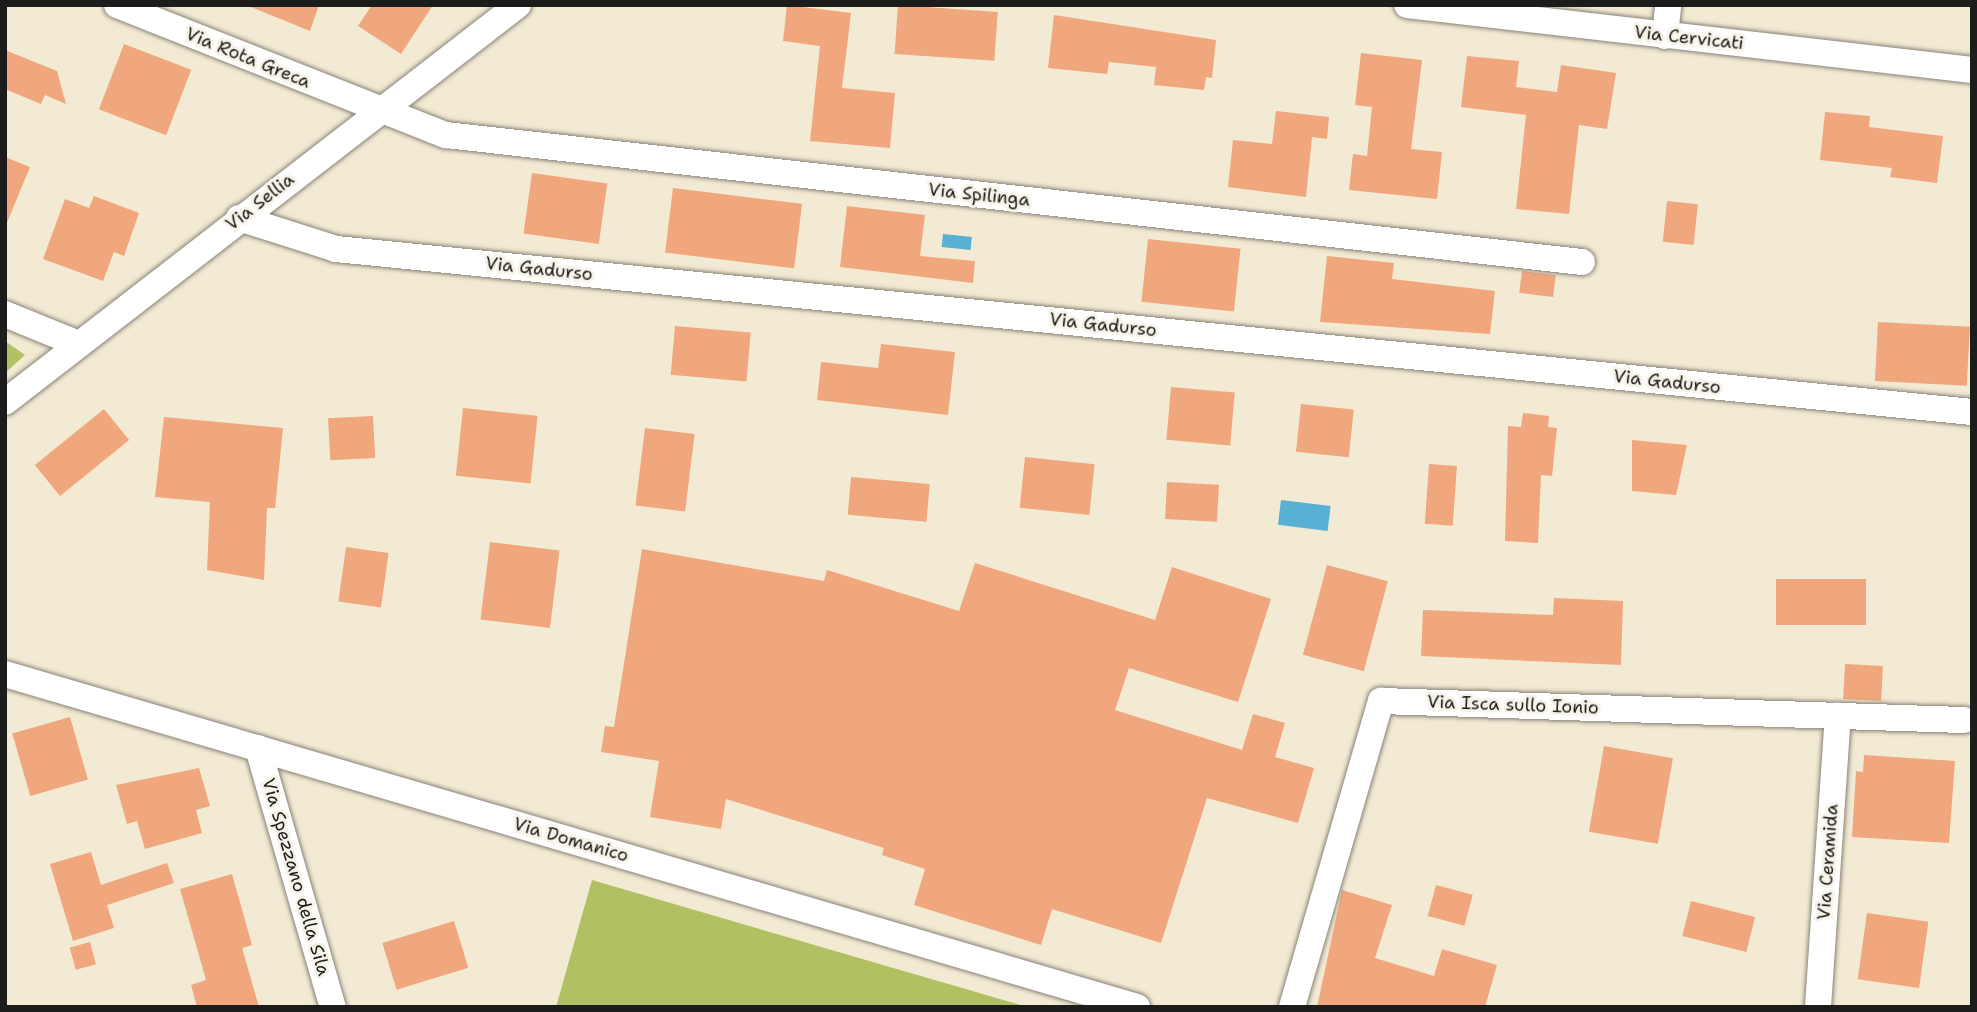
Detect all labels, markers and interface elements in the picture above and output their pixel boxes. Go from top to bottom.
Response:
street label: Via Cervicati [1633,22,1745,54]
street label: Via Rota Greca [182,23,314,93]
street label: Via Sellia [222,169,298,235]
street label: Via Spilinga [927,179,1031,211]
street label: Via Gadurso [484,253,594,285]
street label: Via Gadurso [1048,309,1158,341]
street label: Via Gadurso [1612,366,1722,398]
street label: Via Isca sullo Ionio [1427,691,1599,719]
street label: Via Spezzano della Sila [257,776,335,978]
street label: Via Ceramida [1813,803,1843,921]
street label: Via Domanico [511,813,631,867]

